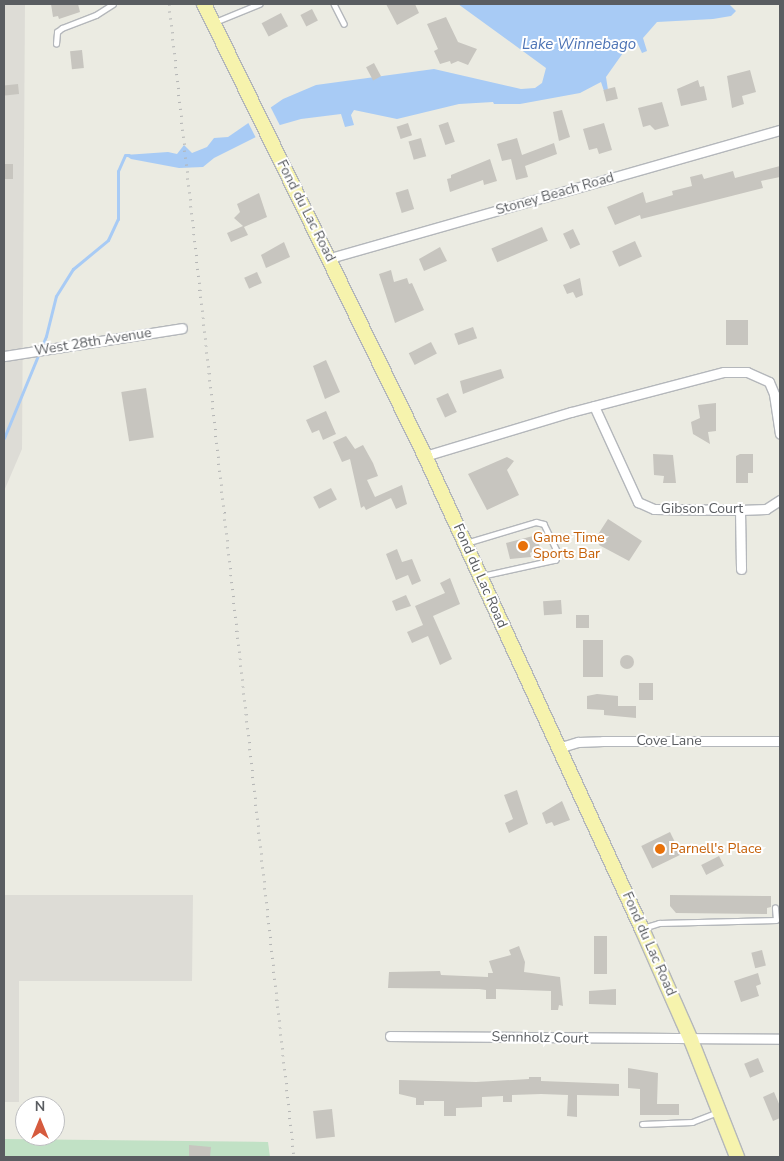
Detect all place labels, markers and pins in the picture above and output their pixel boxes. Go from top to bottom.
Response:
place label: Game Time Sports Bar [533,530,605,562]
marker: Game Time Sports Bar [517,540,529,552]
place label: Parnell's Place [670,841,762,857]
marker: Parnell's Place [654,843,666,855]

